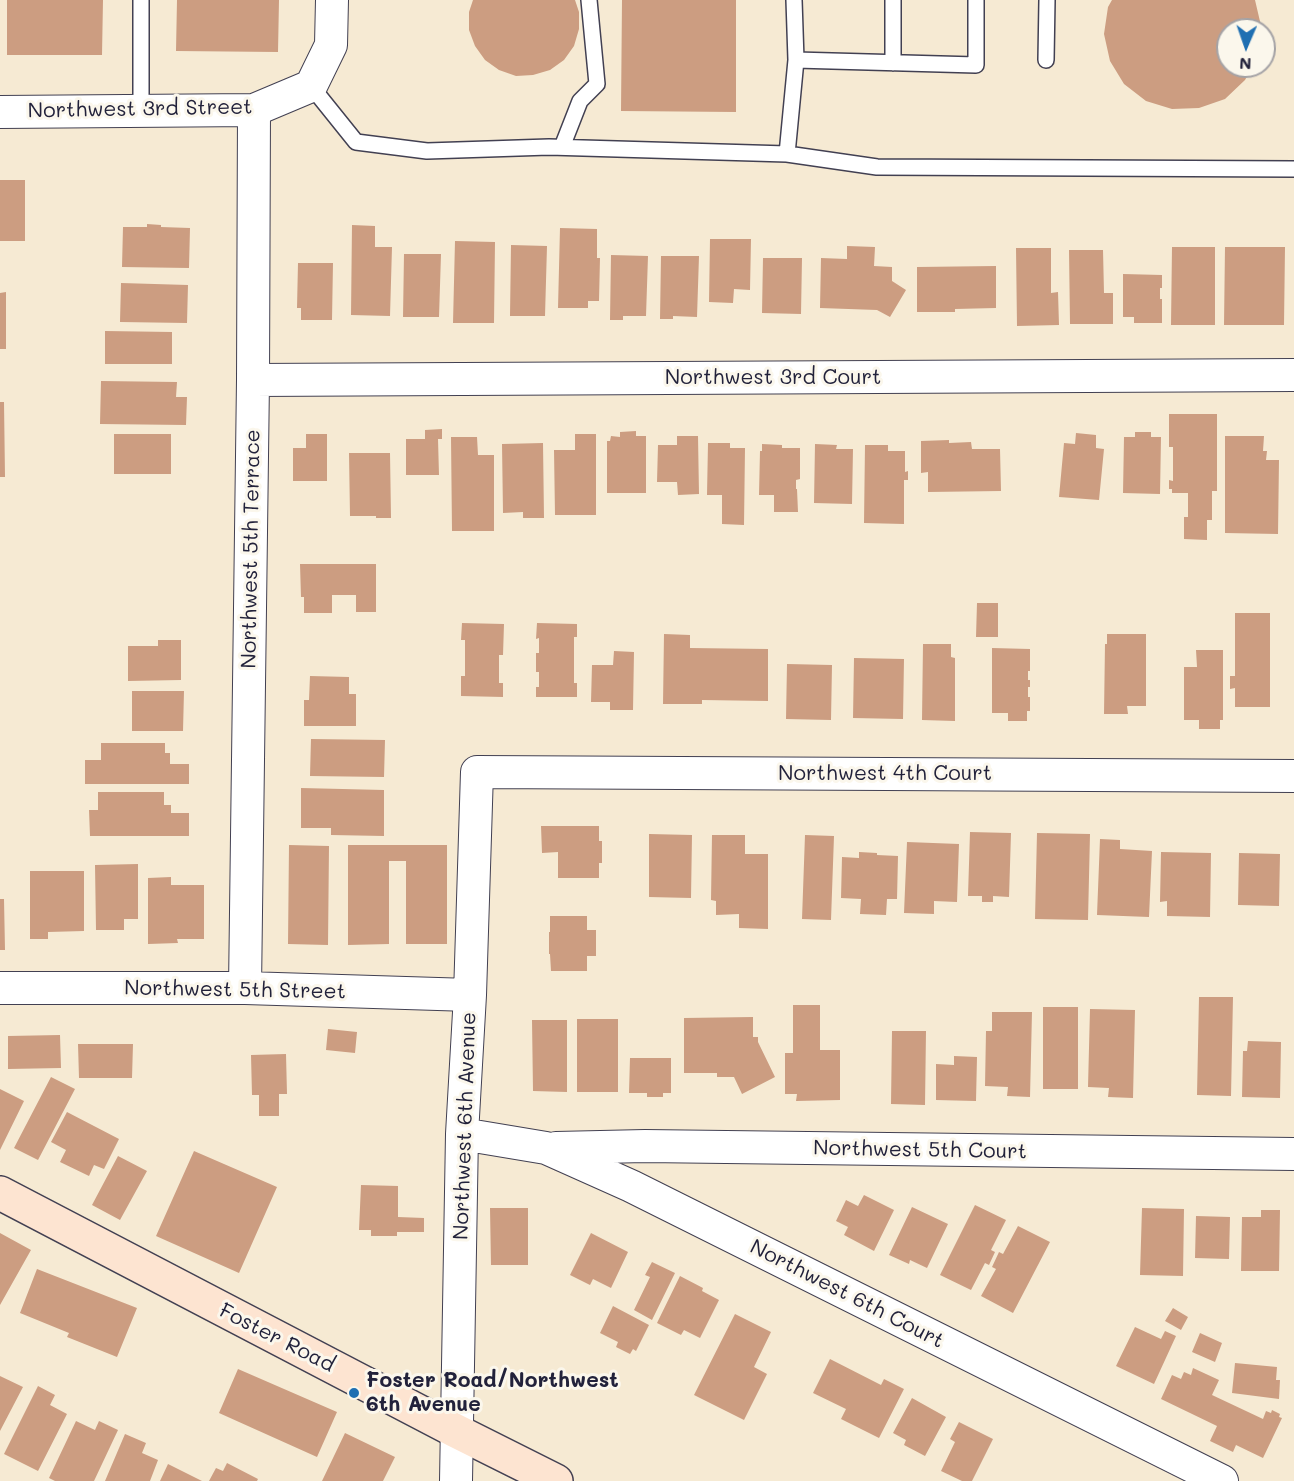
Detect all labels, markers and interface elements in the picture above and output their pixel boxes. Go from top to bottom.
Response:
north arrow [1216,18,1276,78]
text: N [1239,54,1252,75]
street label: Northwest 3rd Street [27,94,253,124]
street label: Northwest 3rd Court [665,365,881,391]
street label: Northwest 5th Terrace [236,429,266,669]
street label: Northwest 4th Court [778,761,992,787]
street label: Northwest 5th Street [124,975,346,1005]
street label: Northwest 6th Avenue [448,1012,482,1240]
street label: Northwest 5th Court [813,1136,1027,1164]
street label: Northwest 6th Court [746,1234,948,1354]
street label: Foster Road [215,1298,339,1378]
place label: Foster Road/Northwest 6th Avenue [366,1368,619,1418]
marker: Foster Road/Northwest 6th Avenue [347,1386,361,1400]

